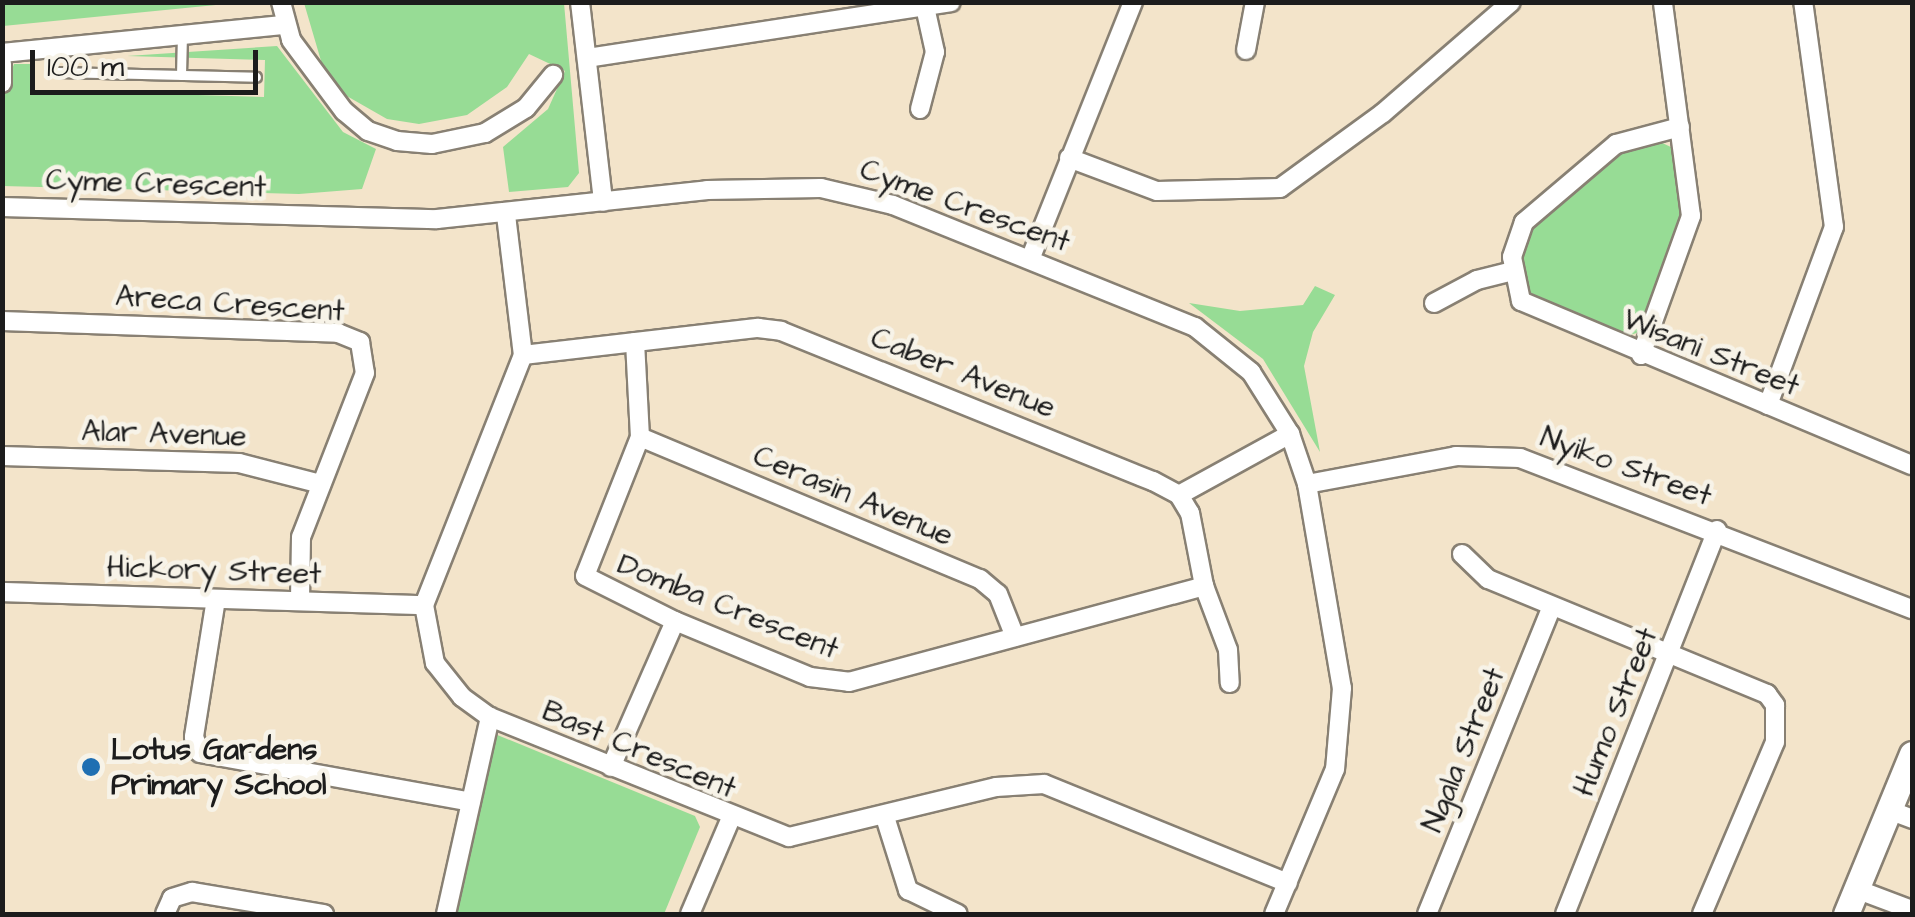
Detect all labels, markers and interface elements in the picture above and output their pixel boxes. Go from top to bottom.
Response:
scale bar [35,30,262,92]
text: 100 m [47,46,124,88]
street label: Cyme Crescent [855,151,1075,261]
street label: Cyme Crescent [45,162,267,206]
street label: Areca Crescent [114,278,346,330]
street label: Wisani Street [1617,301,1805,405]
street label: Caber Avenue [866,320,1060,426]
street label: Alar Avenue [81,413,247,455]
street label: Nyiko Street [1535,419,1717,515]
street label: Cerasin Avenue [748,438,958,554]
street label: Domba Crescent [612,546,844,668]
street label: Hickory Street [106,549,322,593]
street label: Humo Street [1566,623,1666,801]
street label: Ngala Street [1415,663,1513,837]
street label: Bast Crescent [537,693,741,807]
place label: Lotus Gardens Primary School [111,732,326,802]
marker: Lotus Gardens Primary School [80,756,102,778]

